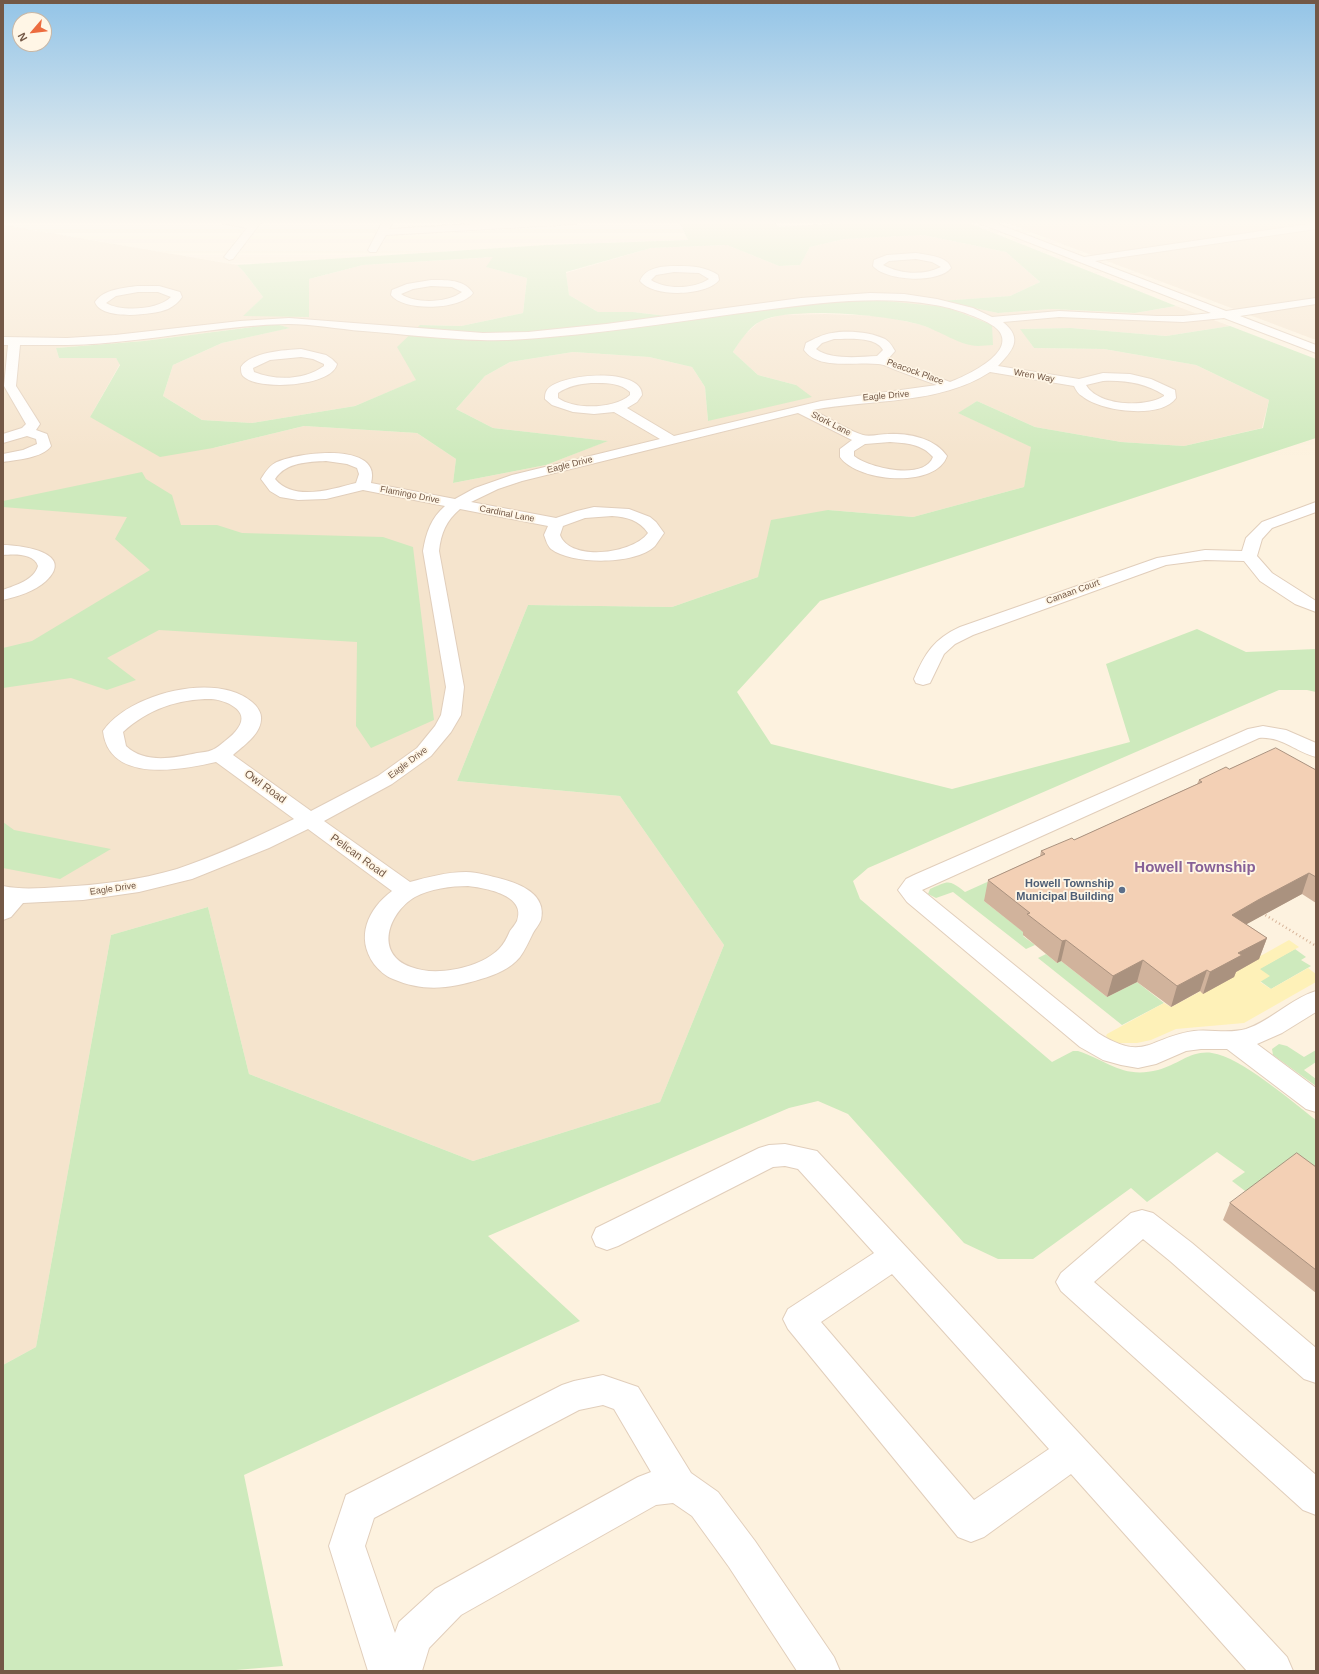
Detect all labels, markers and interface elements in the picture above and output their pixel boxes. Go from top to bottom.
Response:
north arrow [12,12,52,52]
text: N [15,31,29,43]
street label: Peacock Place [885,357,945,387]
street label: Wren Way [1013,367,1055,385]
street label: Eagle Drive [862,389,910,403]
street label: Stork Lane [809,409,853,439]
street label: Eagle Drive [546,454,594,476]
street label: Flamingo Drive [379,484,441,506]
street label: Cardinal Lane [478,503,536,525]
street label: Canaan Court [1045,577,1101,607]
street label: Eagle Drive [386,745,430,781]
street label: Owl Road [242,767,288,807]
street label: Pelican Road [328,831,388,881]
district label: Howell Township [1134,859,1256,877]
place label: Howell Township Municipal Building [1016,877,1114,903]
street label: Eagle Drive [89,880,137,898]
marker: Howell Township Municipal Building [1117,885,1127,895]

